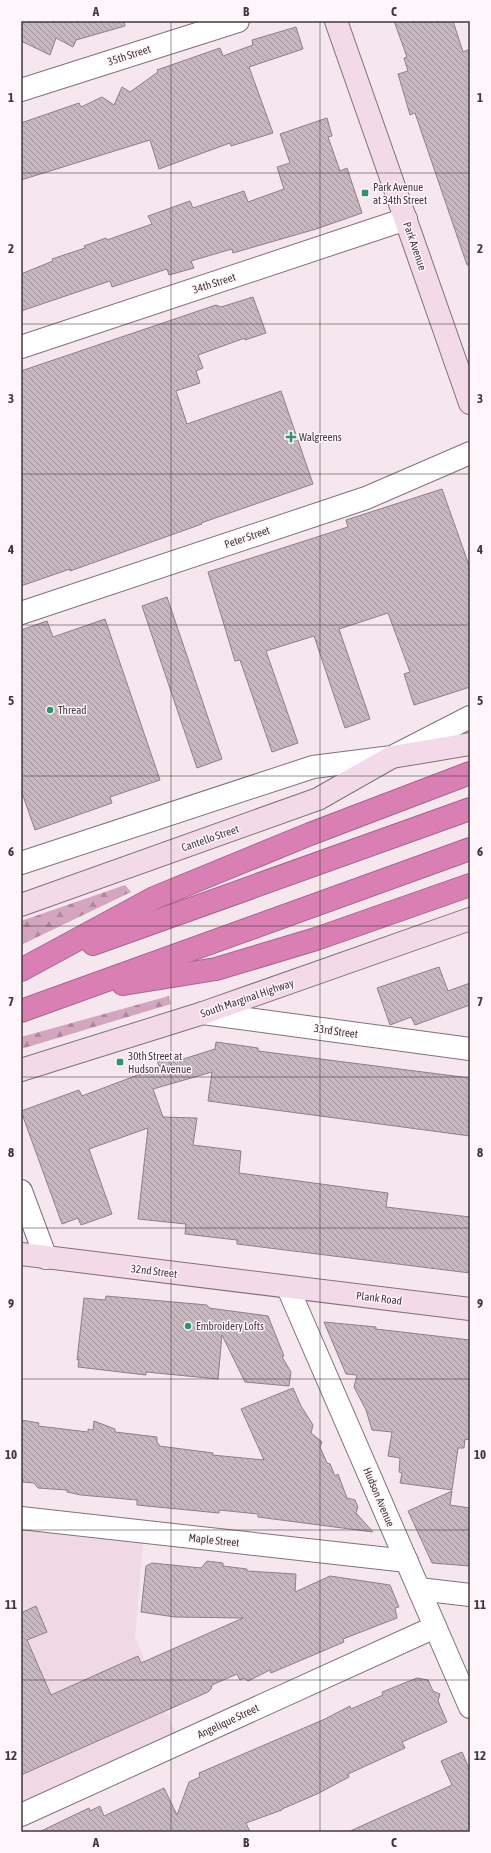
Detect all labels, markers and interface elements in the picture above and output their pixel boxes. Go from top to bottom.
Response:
text: A [92,4,100,19]
text: B [243,4,250,19]
text: C [391,4,397,19]
street label: 35th Street [106,42,152,68]
text: 1 [8,90,14,105]
text: 1 [477,90,483,105]
place label: Park Avenue at 34th Street [373,181,427,206]
marker: Park Avenue at 34th Street [360,188,370,198]
street label: Park Avenue [401,220,429,272]
text: 2 [8,241,14,256]
text: 2 [477,241,483,256]
street label: 34th Street [191,270,237,296]
text: 3 [8,391,14,406]
text: 3 [477,391,483,406]
place label: Walgreens [299,431,342,443]
marker: Walgreens [286,432,296,442]
street label: Peter Street [223,524,271,550]
text: 4 [7,542,14,557]
text: 4 [476,542,483,557]
text: 5 [8,693,14,708]
text: 5 [477,693,483,708]
place label: Thread [58,704,87,716]
marker: Thread [45,705,55,715]
street label: Cantello Street [180,823,240,853]
text: 6 [8,844,14,859]
text: 6 [477,844,483,859]
street label: South Marginal Highway [199,976,296,1020]
text: 7 [8,994,14,1009]
text: 7 [477,994,483,1009]
street label: 33rd Street [313,1022,359,1040]
place label: 30th Street at Hudson Avenue [128,1050,191,1075]
marker: 30th Street at Hudson Avenue [115,1057,125,1067]
text: 8 [8,1145,14,1160]
text: 8 [477,1145,483,1160]
street label: 32nd Street [130,1262,178,1280]
street label: Plank Road [355,1289,403,1307]
text: 9 [8,1296,14,1311]
text: 9 [477,1296,483,1311]
place label: Embroidery Lofts [196,1320,264,1332]
marker: Embroidery Lofts [183,1321,193,1331]
text: 10 [5,1447,17,1462]
text: 10 [474,1447,486,1462]
street label: Hudson Avenue [361,1466,397,1528]
street label: Maple Street [188,1531,240,1549]
text: 11 [5,1597,17,1612]
text: 11 [474,1597,486,1612]
street label: Angelique Street [195,1701,261,1741]
text: 12 [5,1748,17,1763]
text: 12 [474,1748,486,1763]
text: A [92,1835,100,1850]
text: B [243,1835,250,1850]
text: C [391,1835,397,1850]

